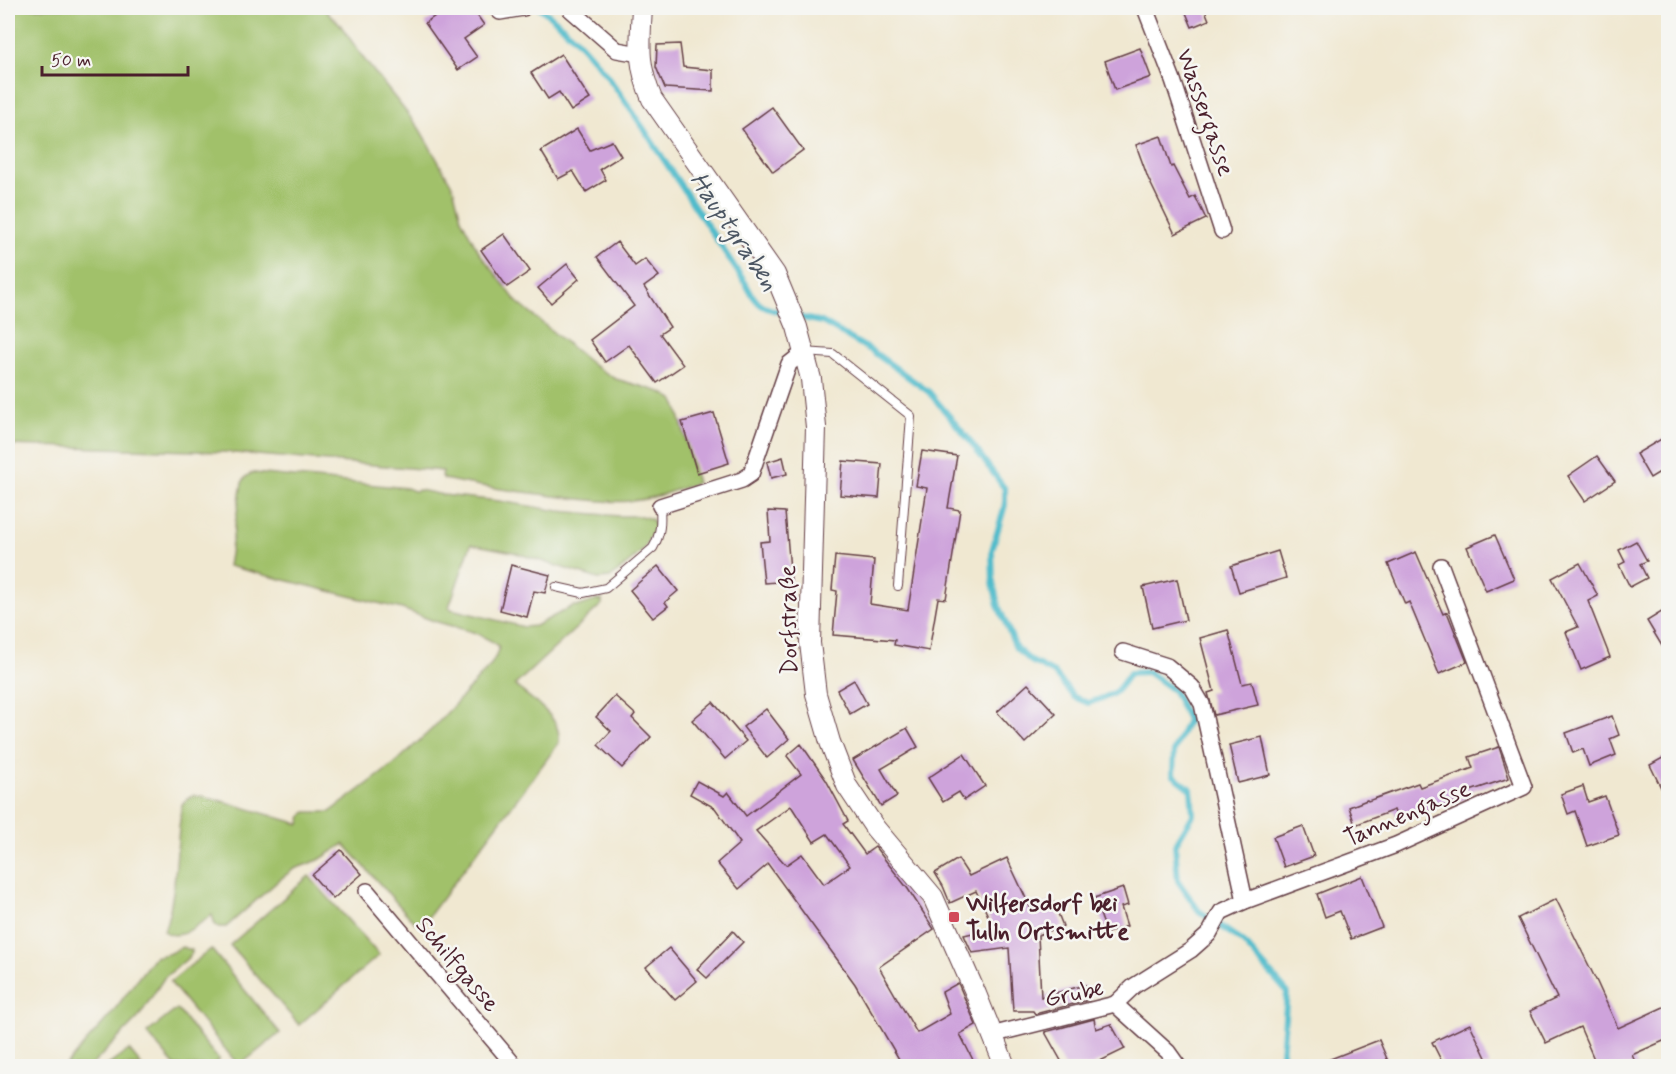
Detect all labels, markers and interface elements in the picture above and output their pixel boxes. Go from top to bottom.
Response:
scale bar [42,39,188,77]
street label: Wassergasse [1165,45,1241,181]
text: 50 m [51,49,91,73]
water label: Hauptgraben [681,166,786,298]
street label: Dorfstraße [773,565,806,675]
street label: Tannengasse [1339,774,1477,858]
place label: Wilfersdorf bei Tulln Ortsmitte [965,889,1129,948]
marker: Wilfersdorf bei Tulln Ortsmitte [947,910,961,924]
street label: Schilfgasse [406,911,506,1021]
street label: Grube [1042,974,1107,1015]

